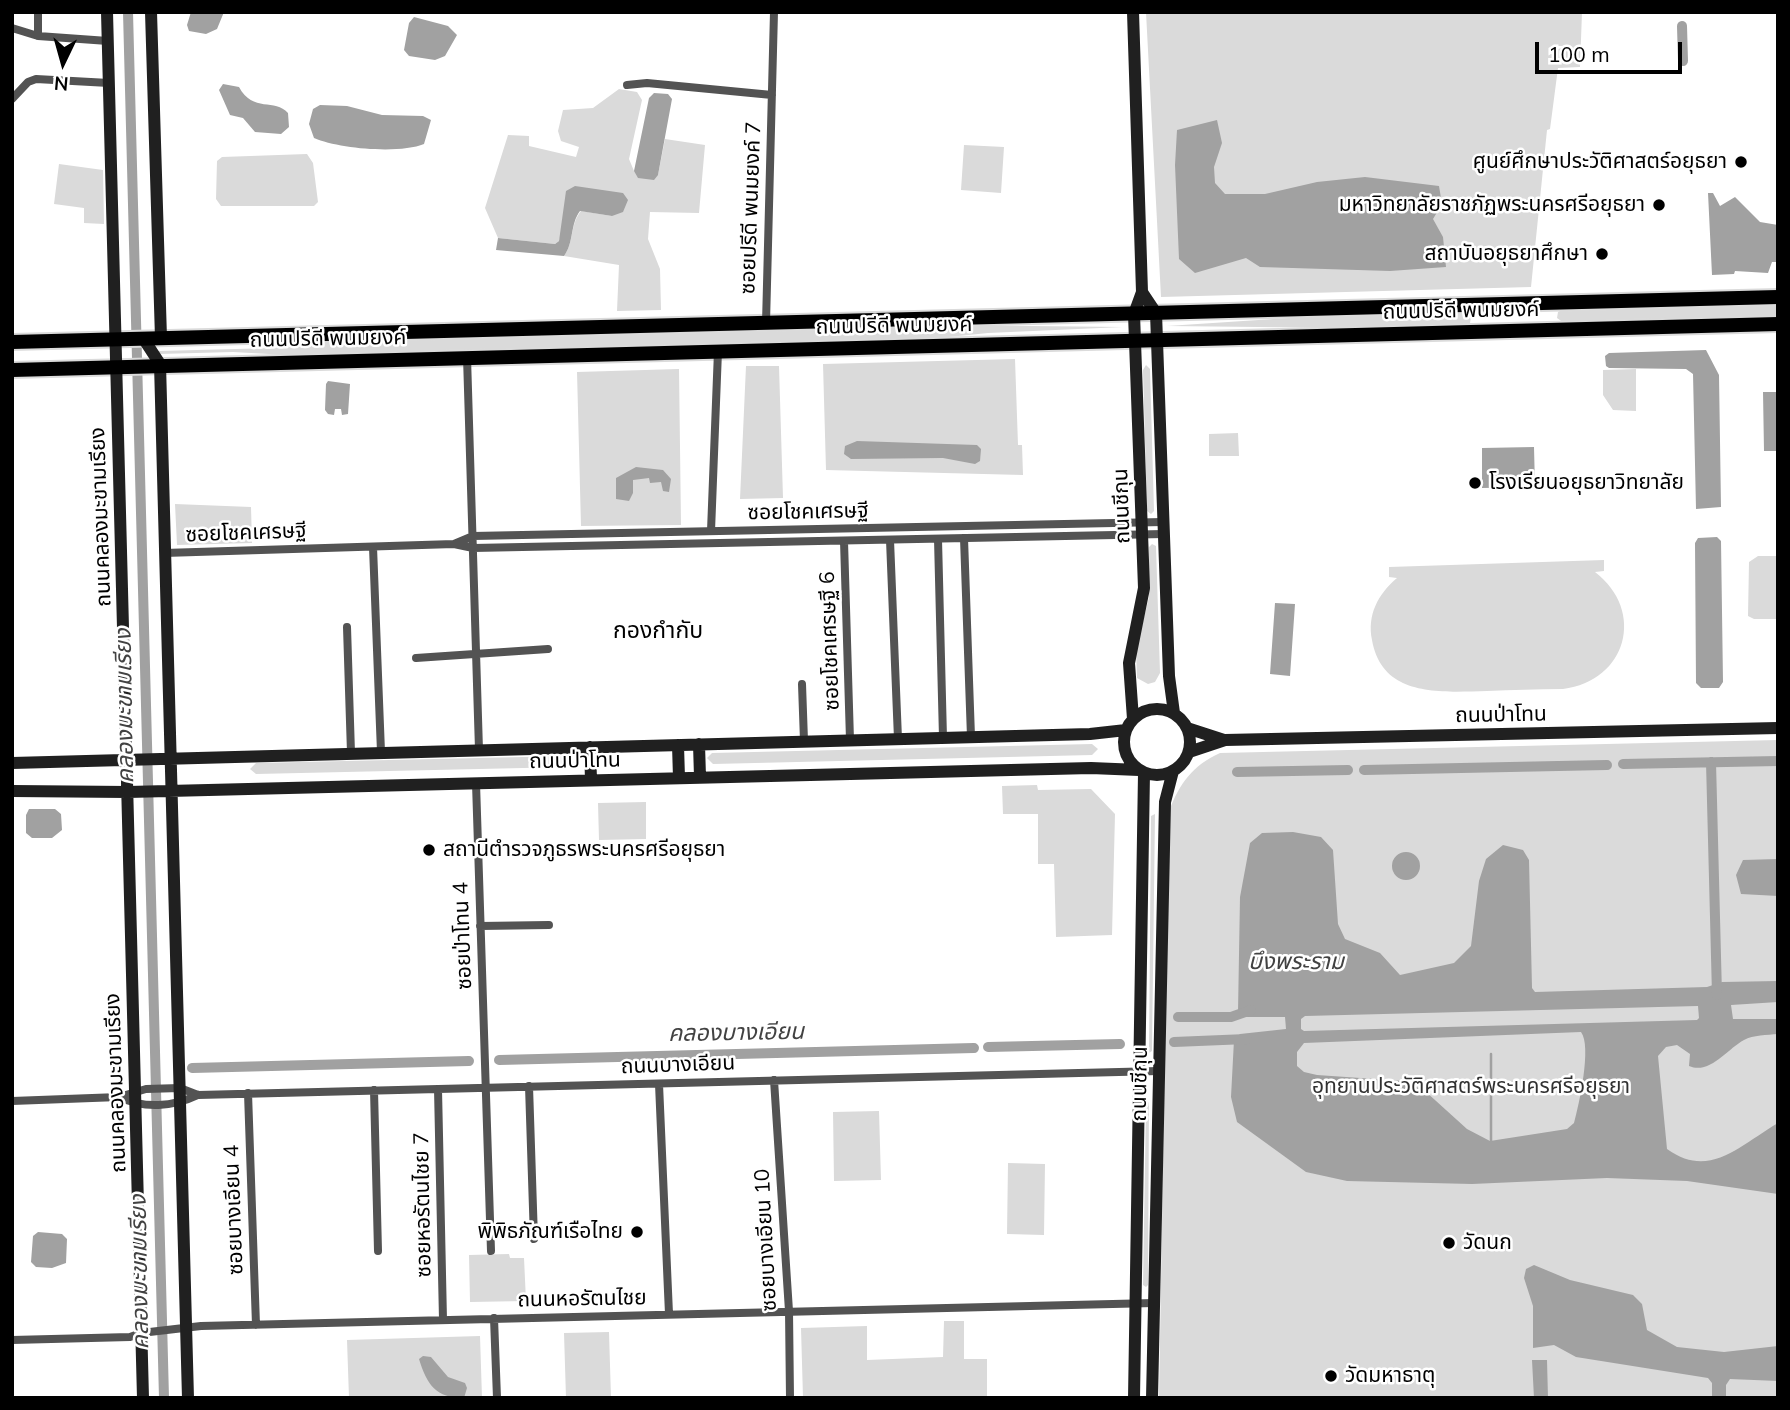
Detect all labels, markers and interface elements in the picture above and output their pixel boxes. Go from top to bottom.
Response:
north arrow [28,28,98,98]
scale bar [1538,28,1685,72]
text: 100 m [1548,41,1610,67]
text: N [53,71,69,97]
street label: ซอยปรีดี พนมยงค์ 7 [735,121,767,295]
place label: ศูนย์ศึกษาประวัติศาสตร์อยุธยา [1473,149,1727,175]
marker: ศูนย์ศึกษาประวัติศาสตร์อยุธยา [1733,154,1749,170]
place label: มหาวิทยาลัยราชภัฏพระนครศรีอยุธยา [1339,192,1645,218]
marker: มหาวิทยาลัยราชภัฏพระนครศรีอยุธยา [1651,197,1667,213]
place label: สถาบันอยุธยาศึกษา [1425,241,1588,267]
marker: สถาบันอยุธยาศึกษา [1594,246,1610,262]
street label: ถนนปรีดี พนมยงค์ [1382,297,1540,325]
street label: ถนนปรีดี พนมยงค์ [815,312,973,340]
street label: ถนนปรีดี พนมยงค์ [249,325,407,353]
street label: ถนนคลองมะขามเรียง [85,427,117,607]
street label: ถนนชีกุน [1108,468,1136,544]
place label: โรงเรียนอยุธยาวิทยาลัย [1489,470,1684,496]
marker: โรงเรียนอยุธยาวิทยาลัย [1467,475,1483,491]
street label: ซอยโชคเศรษฐี [747,498,869,526]
street label: ซอยโชคเศรษฐี [185,518,307,548]
street label: ซอยโชคเศรษฐี 6 [815,571,845,711]
district label: กองกำกับ [613,617,703,645]
water label: คลองมะขามเรียง [110,629,140,783]
street label: ถนนป่าโทน [1455,702,1547,728]
street label: ถนนป่าโทน [529,748,621,774]
place label: สถานีตำรวจภูธรพระนครศรีอยุธยา [443,837,725,863]
marker: สถานีตำรวจภูธรพระนครศรีอยุธยา [421,842,437,858]
street label: ซอยป่าโทน 4 [449,882,477,990]
water label: บึงพระราม [1248,948,1344,976]
street label: ถนนคลองมะขามเรียง [100,993,132,1173]
water label: คลองบางเอียน [668,1018,804,1048]
street label: ถนนชีกุน [1127,1046,1153,1122]
street label: ถนนบางเอียน [620,1050,736,1080]
park label: อุทยานประวัติศาสตร์พระนครศรีอยุธยา [1312,1074,1630,1100]
street label: ซอยหอรัตนไชย 7 [409,1132,437,1278]
street label: ซอยบางเอียน 4 [219,1145,249,1275]
street label: ซอยบางเอียน 10 [750,1168,782,1312]
water label: คลองมะขามเรียง [125,1195,155,1349]
place label: พิพิธภัณฑ์เรือไทย [478,1219,623,1245]
marker: พิพิธภัณฑ์เรือไทย [629,1224,645,1240]
place label: วัดนก [1463,1230,1512,1256]
marker: วัดนก [1441,1235,1457,1251]
street label: ถนนหอรัตนไชย [517,1285,647,1313]
place label: วัดมหาธาตุ [1345,1363,1435,1389]
marker: วัดมหาธาตุ [1323,1368,1339,1384]

